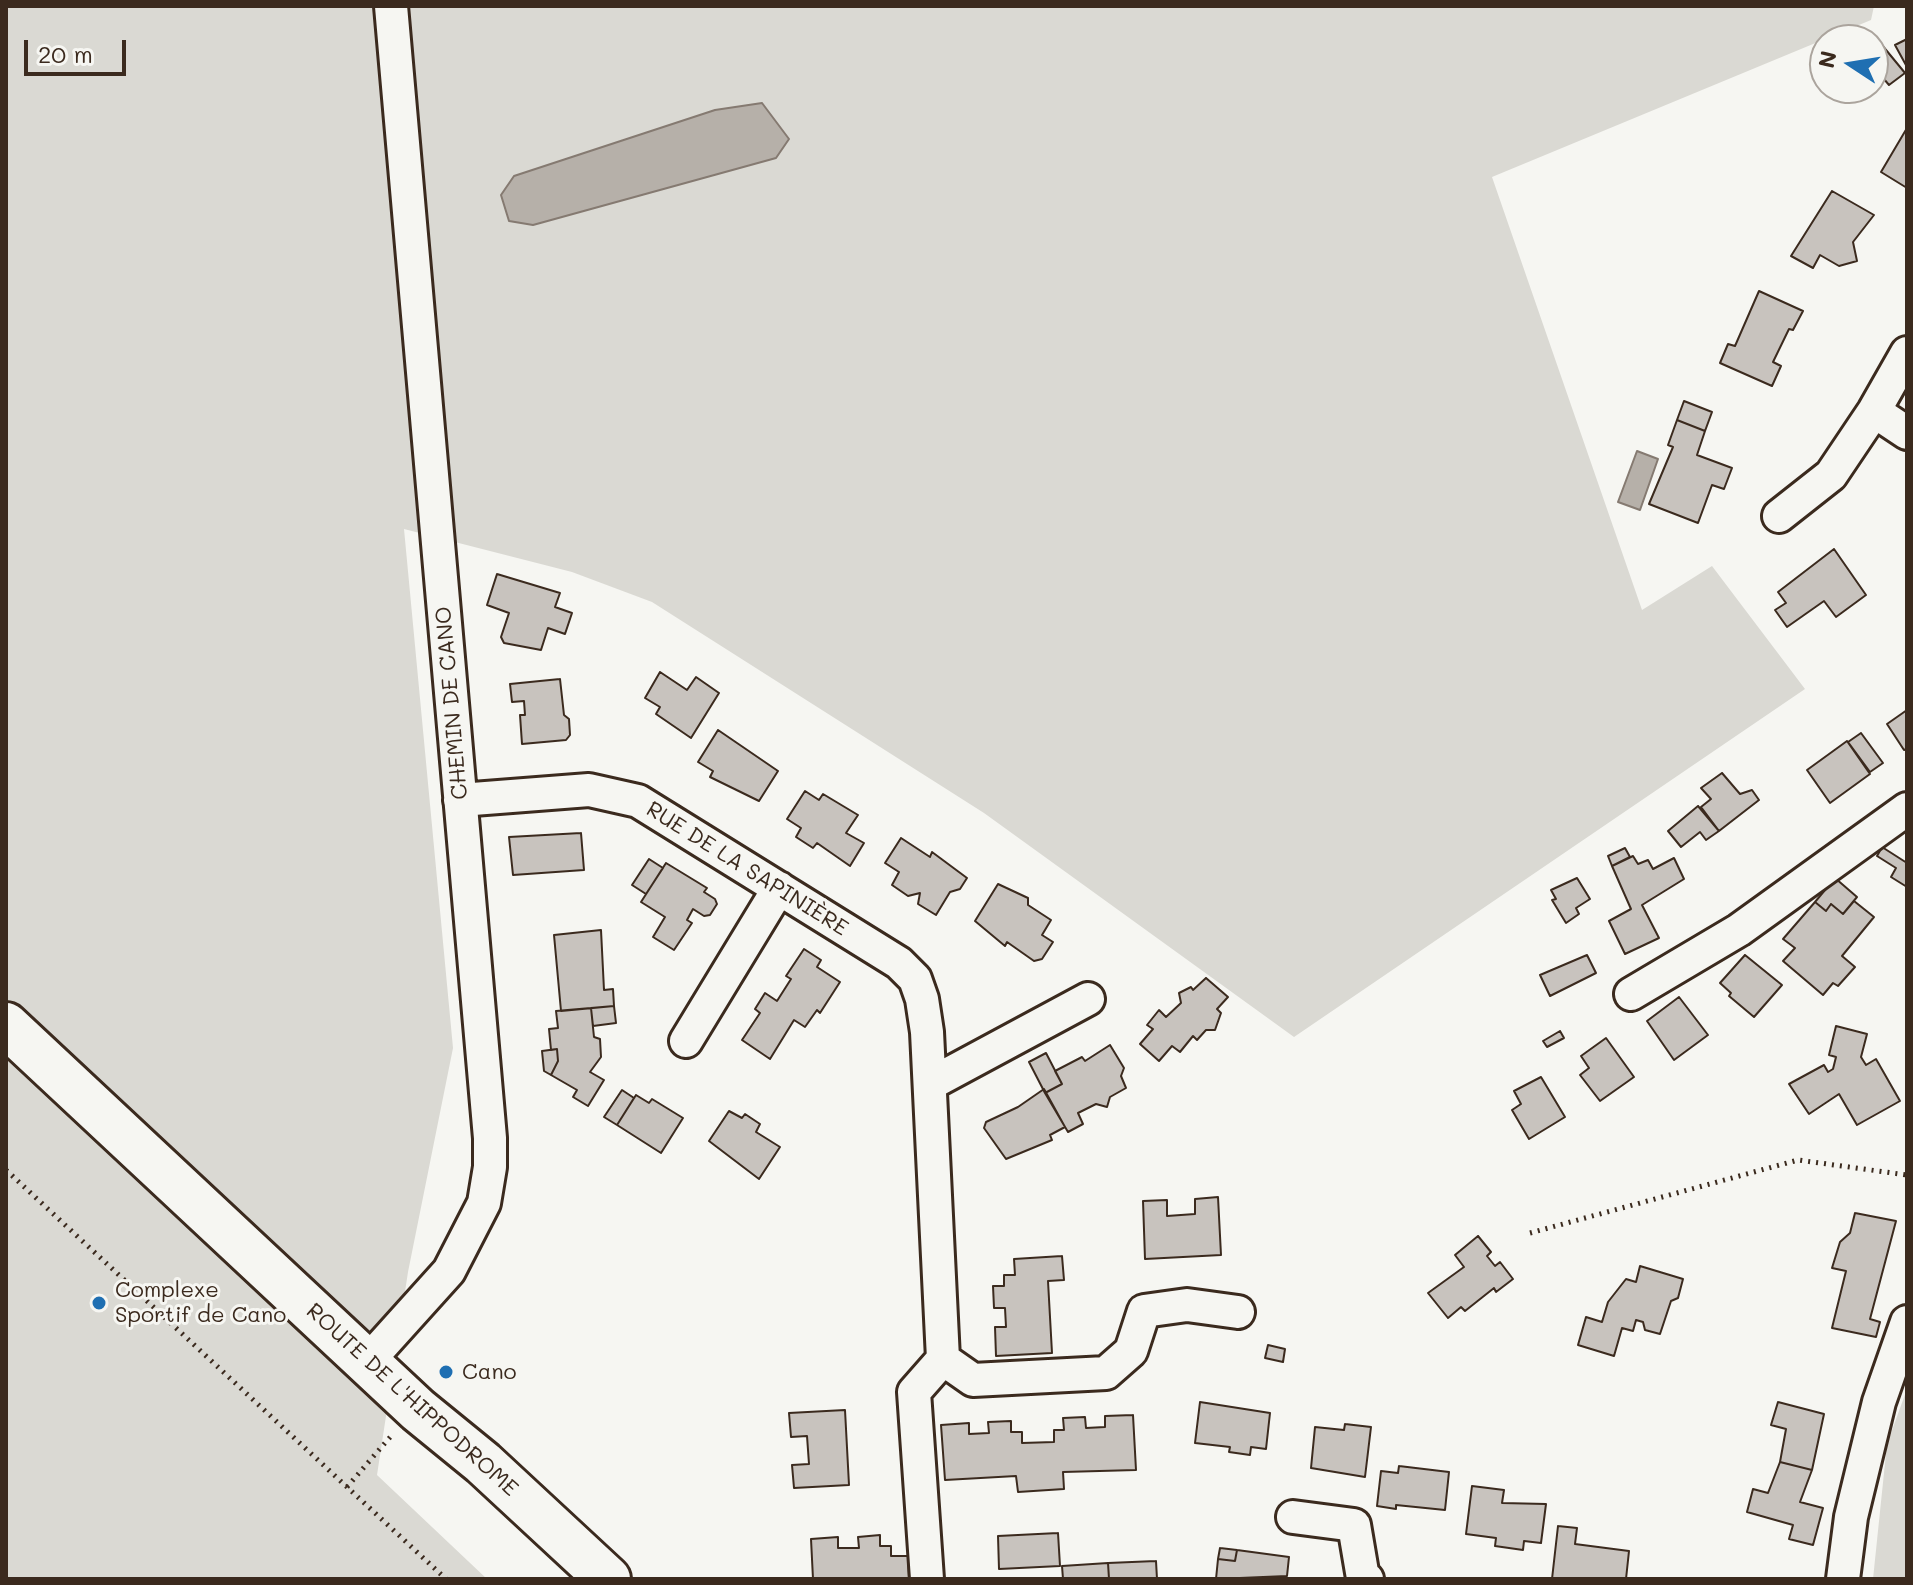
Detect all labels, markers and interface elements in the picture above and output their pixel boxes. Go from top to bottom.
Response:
scale bar [28,24,130,74]
north arrow [1809,24,1889,104]
text: 20 m [38,38,93,69]
text: N [1811,48,1843,71]
street label: CHEMIN DE CANO [430,605,474,801]
street label: RUE DE LA SAPINIÈRE [641,796,853,942]
place label: Complexe Sportif de Cano [115,1277,286,1328]
marker: Complexe Sportif de Cano [90,1294,108,1312]
street label: ROUTE DE L'HIPPODROME [301,1298,523,1502]
place label: Cano [462,1359,517,1385]
marker: Cano [437,1363,455,1381]

